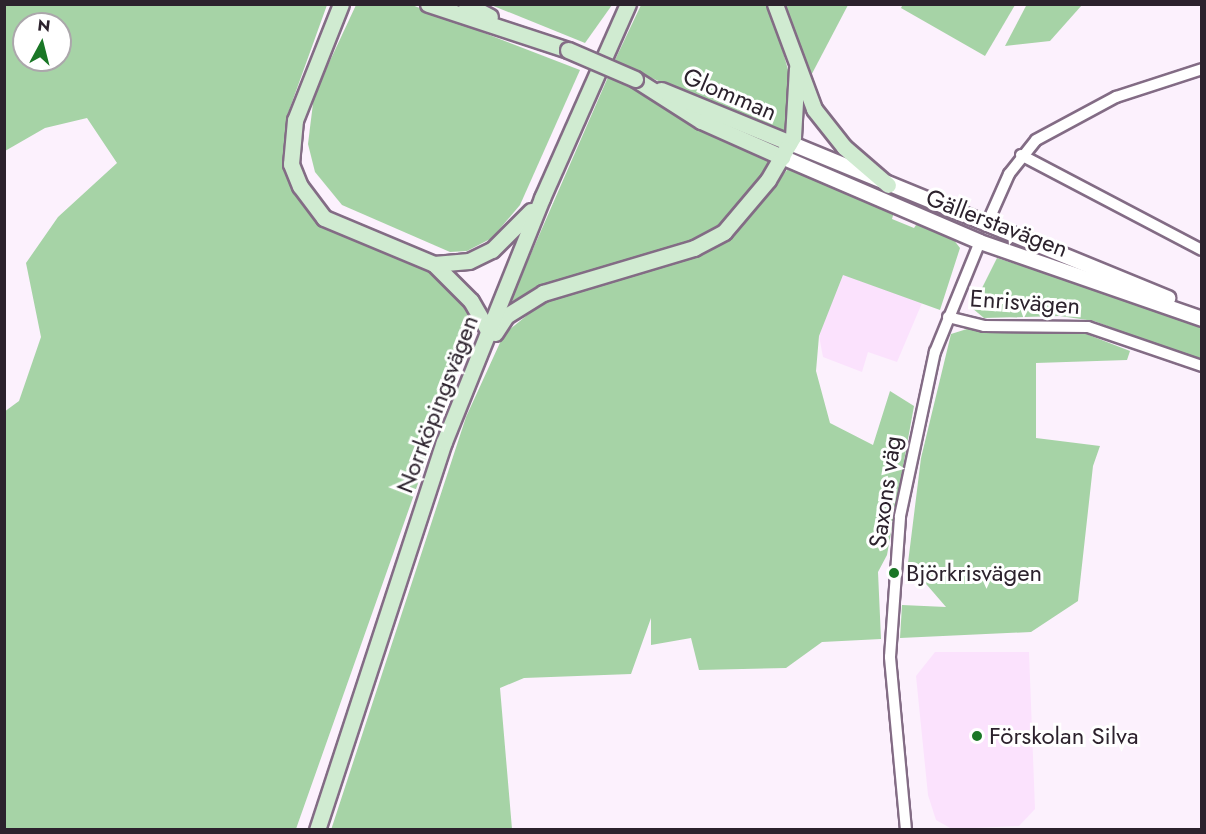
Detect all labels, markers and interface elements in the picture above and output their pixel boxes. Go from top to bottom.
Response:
north arrow [12,12,72,72]
text: N [36,13,52,38]
street label: Glomman [679,61,781,127]
street label: Gällerstavägen [922,183,1072,263]
street label: Enrisvägen [969,284,1081,320]
street label: Norrköpingsvägen [390,311,484,497]
street label: Saxons väg [863,434,907,550]
place label: Björkrisvägen [906,559,1042,587]
marker: Björkrisvägen [887,566,901,580]
place label: Förskolan Silva [989,722,1138,750]
marker: Förskolan Silva [970,729,984,743]

